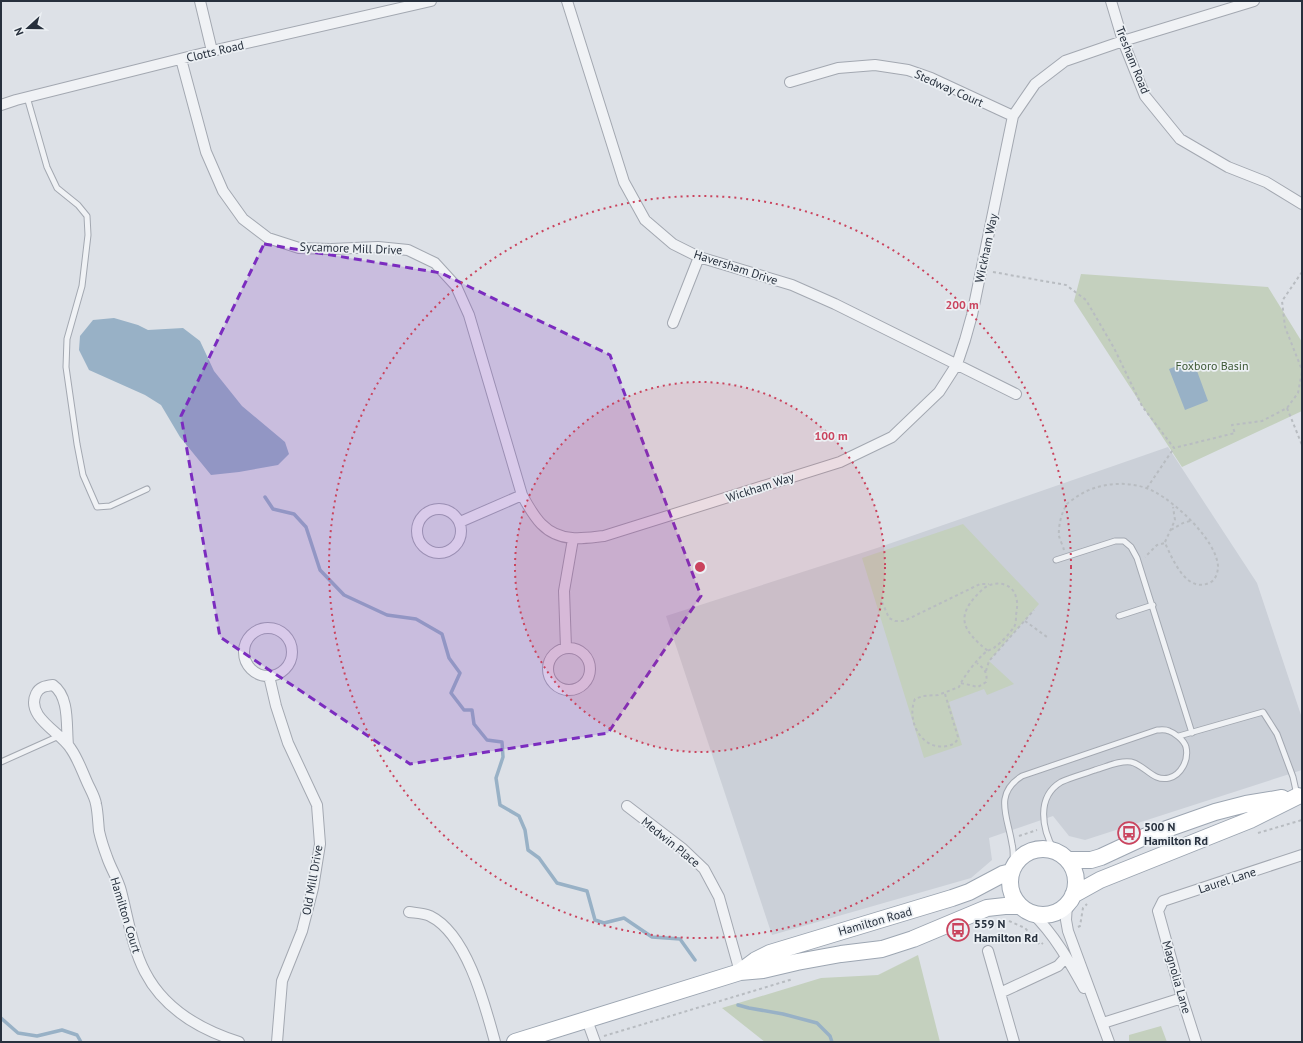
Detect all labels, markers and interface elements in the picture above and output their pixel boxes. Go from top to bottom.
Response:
north arrow [8,8,48,48]
street label: Tresham Road [1113,24,1153,96]
text: N [11,26,26,37]
street label: Clotts Road [185,37,245,65]
street label: Stedway Court [912,66,986,110]
street label: Wickham Way [971,212,1001,284]
street label: Sycamore Mill Drive [299,239,403,257]
street label: Haversham Drive [692,246,780,288]
text: 200 m [945,297,979,312]
park label: Foxboro Basin [1176,358,1248,373]
text: 100 m [814,428,848,443]
street label: Wickham Way [724,469,796,505]
centre of rings [693,560,707,574]
street label: Medwin Place [639,814,703,870]
place label: 500 N Hamilton Rd [1144,819,1208,848]
bus stop icon: 500 N Hamilton Rd [1116,820,1142,846]
street label: Old Mill Drive [298,844,326,916]
street label: Laurel Lane [1196,864,1258,896]
street label: Hamilton Court [107,875,145,955]
street label: Hamilton Road [836,903,914,939]
place label: 559 N Hamilton Rd [974,916,1038,945]
bus stop icon: 559 N Hamilton Rd [945,917,971,943]
street label: Magnolia Lane [1159,939,1195,1015]

